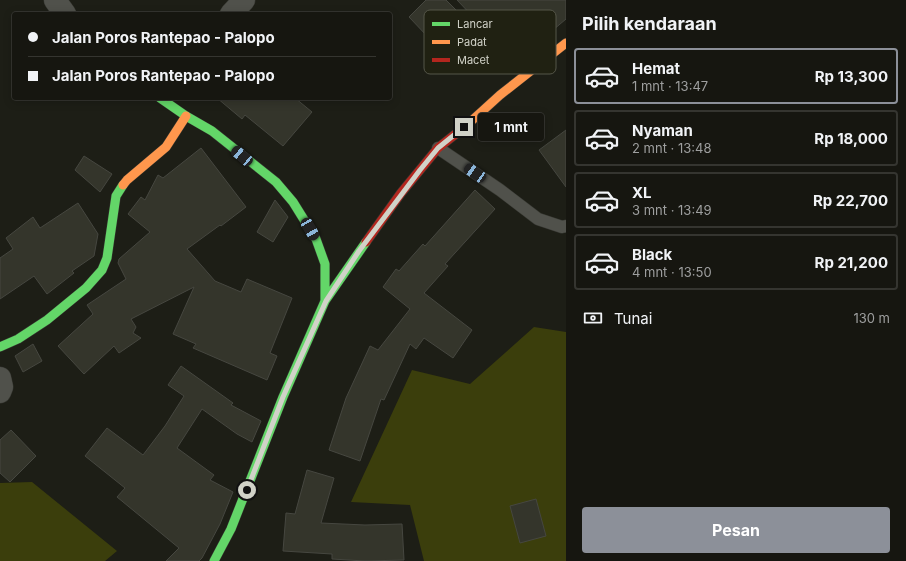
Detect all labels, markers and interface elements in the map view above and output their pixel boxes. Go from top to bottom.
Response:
legend [424,10,556,74]
text: Pilih kendaraan [582,13,717,34]
text: Lancar [457,17,493,31]
text: Jalan Poros Rantepao - Palopo [52,28,275,47]
text: Padat [457,35,487,49]
text: Macet [457,53,490,67]
icon: car [584,58,620,94]
text: Hemat [632,59,680,78]
text: Jalan Poros Rantepao - Palopo [52,66,275,85]
text: Rp 13,300 [815,67,888,86]
text: 1 mnt · 13:47 [632,78,708,94]
callout: 1 mnt [478,113,544,141]
route end [455,118,473,136]
text: 1 mnt [494,119,528,135]
icon: car [584,120,620,156]
text: Nyaman [632,121,693,140]
text: Rp 18,000 [814,129,888,148]
text: 2 mnt · 13:48 [632,140,711,156]
car [229,144,255,168]
car [462,161,488,185]
icon: car [584,182,620,218]
text: XL [632,183,652,202]
text: Rp 22,700 [813,191,888,210]
text: 3 mnt · 13:49 [632,202,712,218]
car [299,216,321,242]
icon: car [584,244,620,280]
text: Black [632,245,672,264]
text: Rp 21,200 [815,253,888,272]
text: 4 mnt · 13:50 [632,264,712,280]
icon: cash [582,307,604,329]
text: Tunai [614,309,652,328]
text: 130 m [853,310,890,326]
route start [238,481,256,499]
button: Pesan [582,507,890,553]

